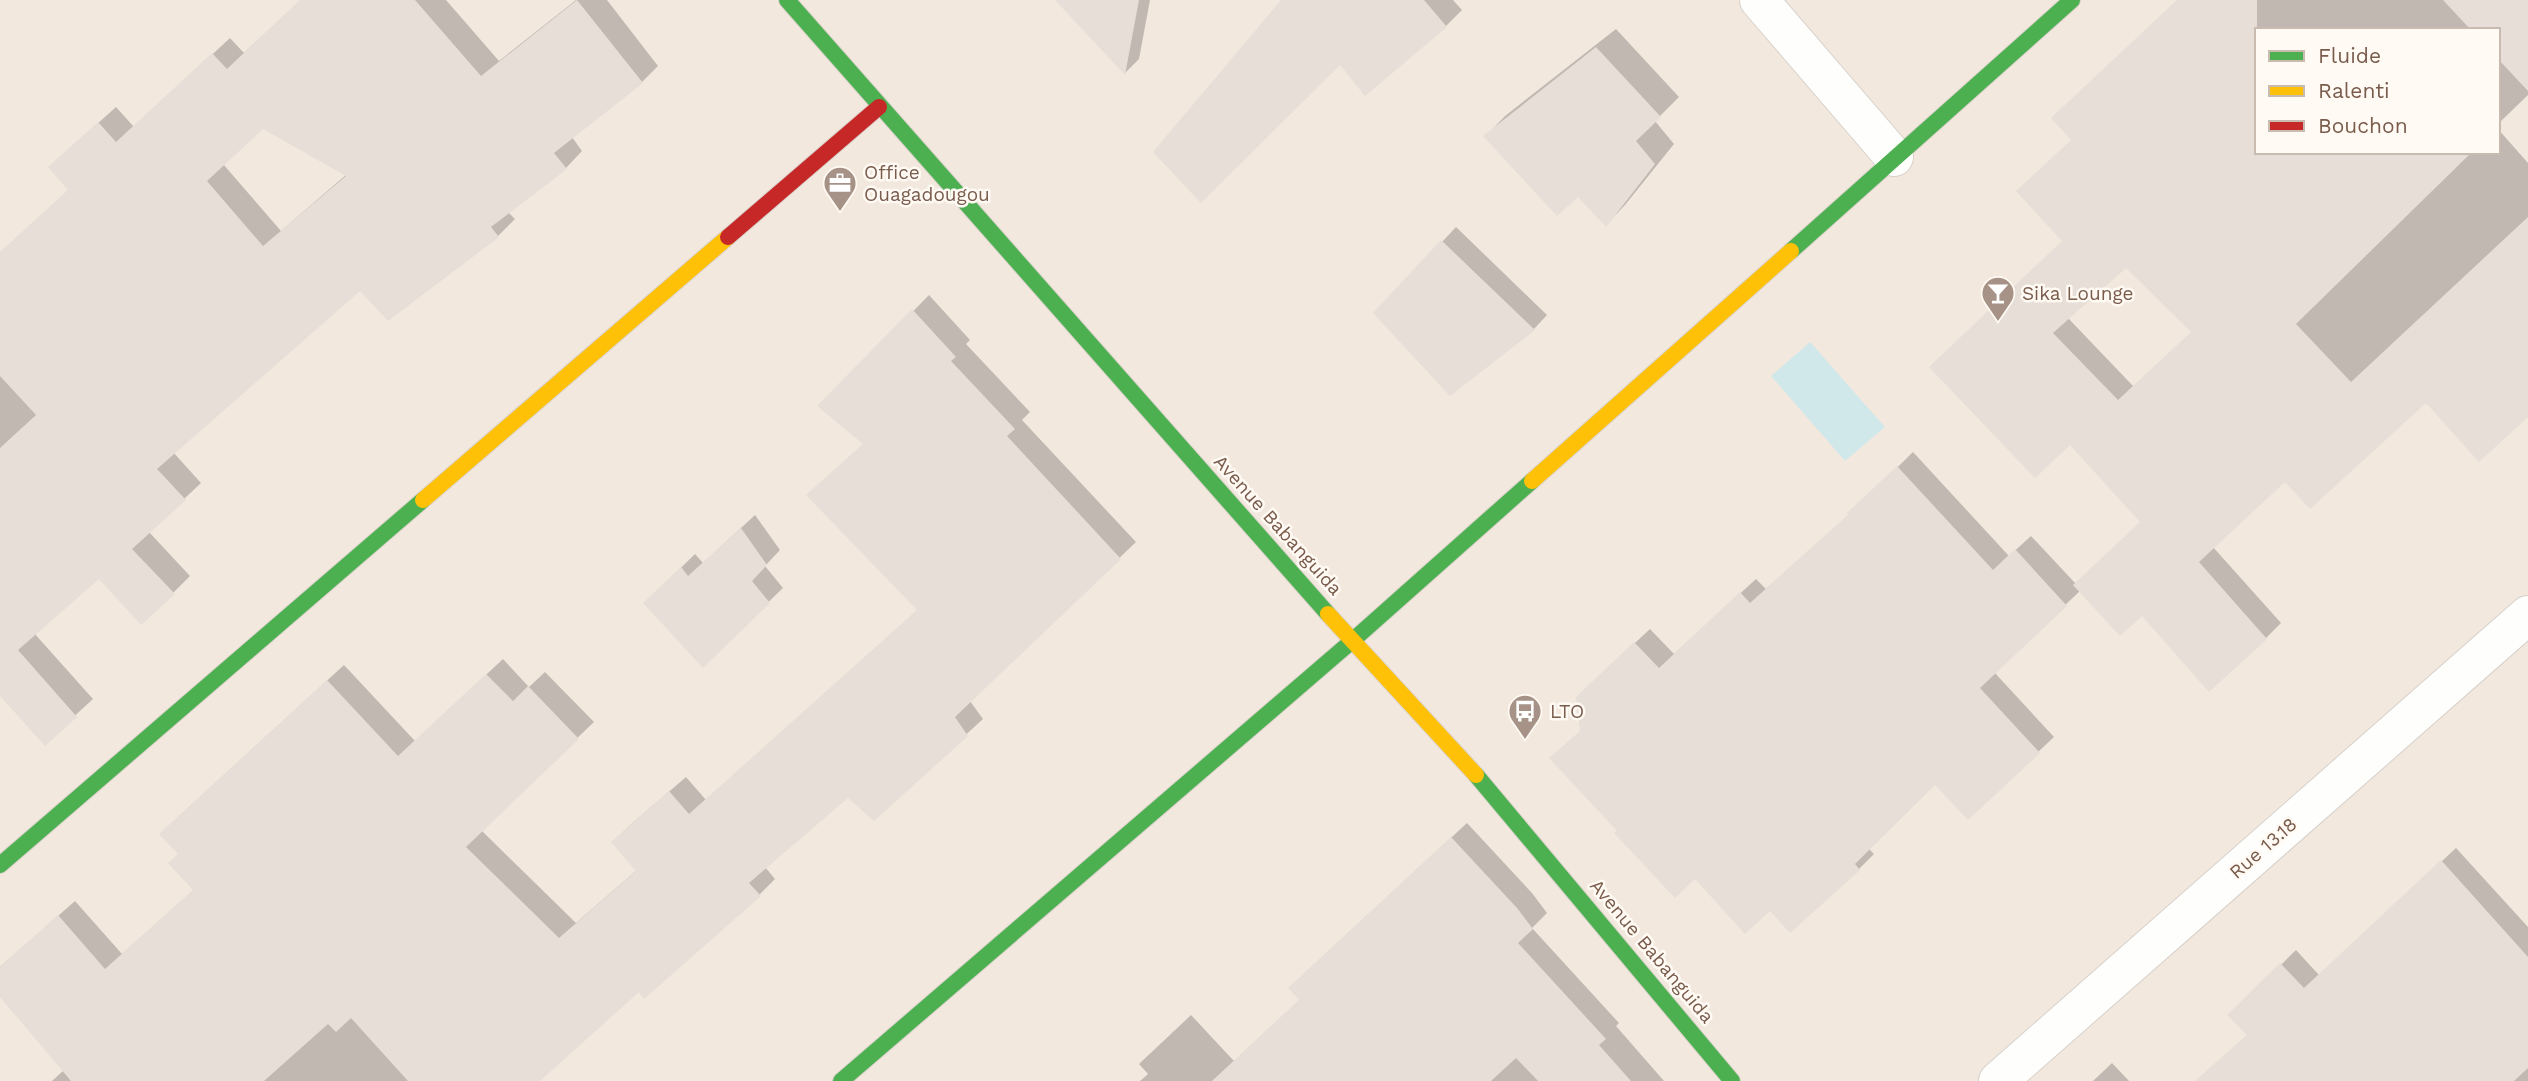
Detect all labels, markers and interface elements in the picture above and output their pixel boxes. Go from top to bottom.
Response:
legend [2255,28,2500,154]
text: Fluide [2318,43,2381,68]
text: Ralenti [2318,78,2390,103]
text: Bouchon [2318,113,2408,138]
place label: Office Ouagadougou [864,161,990,206]
office icon: Office Ouagadougou [821,164,859,213]
bar icon: Sika Lounge [1979,274,2017,323]
place label: Sika Lounge [2022,282,2134,305]
street label: Avenue Babanguida [1209,450,1347,600]
bus stop icon: LTO [1506,692,1544,741]
place label: LTO [1550,700,1584,723]
street label: Rue 13.18 [2225,813,2301,883]
street label: Avenue Babanguida [1585,874,1719,1028]

